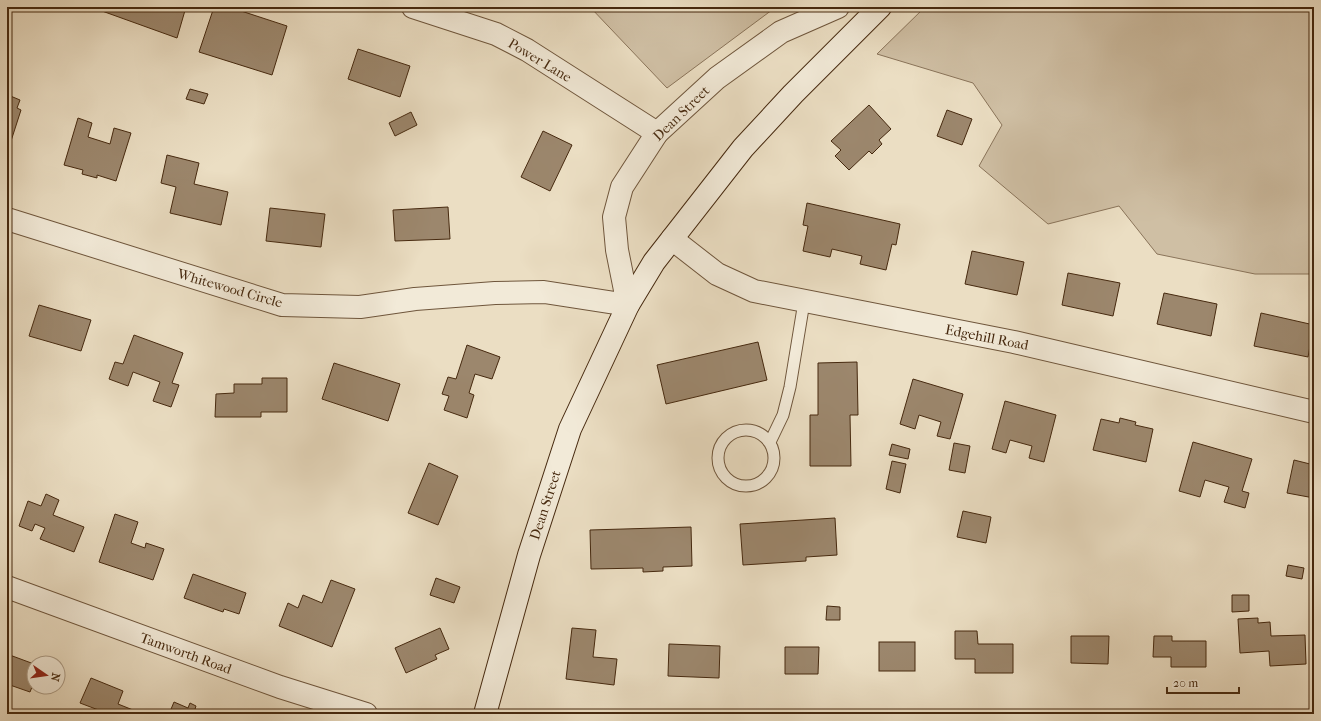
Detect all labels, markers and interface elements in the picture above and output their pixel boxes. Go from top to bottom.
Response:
street label: Power Lane [505,35,575,86]
street label: Dean Street [649,82,713,145]
street label: Whitewood Circle [174,265,284,312]
street label: Edgehill Road [944,321,1030,354]
street label: Dean Street [526,468,565,542]
street label: Tamworth Road [138,629,234,678]
north arrow [26,655,66,695]
scale bar [1167,669,1239,695]
text: N [48,672,63,683]
text: 20 m [1173,676,1198,690]

